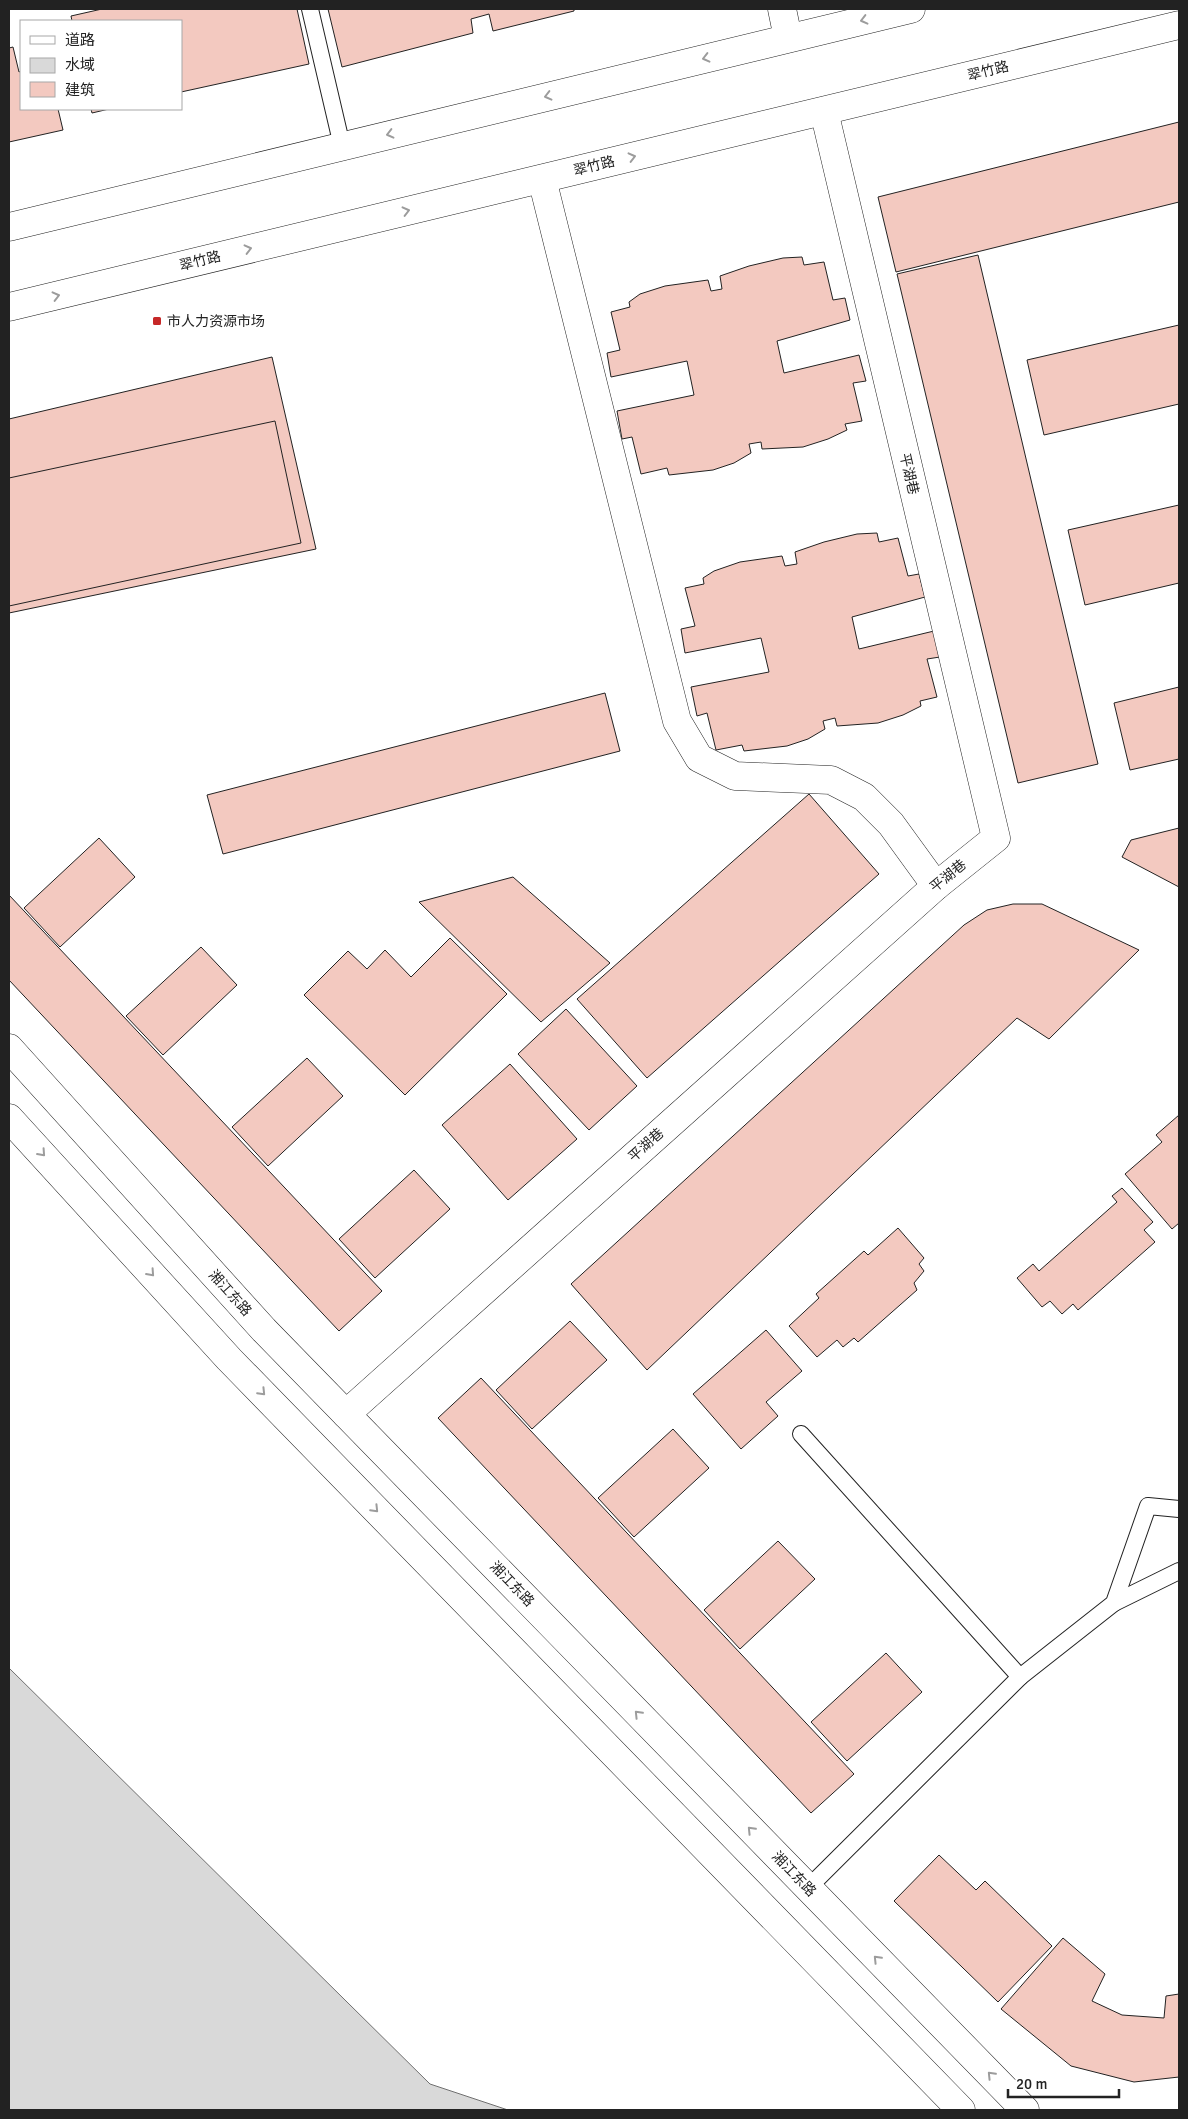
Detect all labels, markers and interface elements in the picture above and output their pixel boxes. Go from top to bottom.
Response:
one-way arrow [859,14,868,25]
legend [20,20,182,110]
text: 道路 [65,31,95,49]
one-way arrow [701,52,710,63]
text: 水域 [65,56,95,74]
street label: 翠竹路 [966,58,1010,84]
text: 建筑 [65,81,95,99]
one-way arrow [543,90,552,101]
one-way arrow [385,128,394,139]
one-way arrow [628,152,637,163]
street label: 翠竹路 [572,153,616,179]
one-way arrow [402,206,411,217]
one-way arrow [244,244,253,255]
street label: 翠竹路 [178,248,222,274]
one-way arrow [52,291,61,302]
place label: 市人力资源市场 [167,313,265,330]
marker: 市人力资源市场 [151,315,163,327]
street label: 平湖巷 [896,452,922,496]
street label: 平湖巷 [926,856,970,896]
street label: 平湖巷 [625,1125,667,1165]
one-way arrow [36,1148,45,1157]
street label: 湘江东路 [205,1267,255,1319]
one-way arrow [145,1268,154,1277]
one-way arrow [256,1387,265,1396]
one-way arrow [369,1503,378,1512]
street label: 湘江东路 [486,1558,538,1610]
one-way arrow [635,1711,644,1720]
one-way arrow [748,1827,757,1836]
street label: 湘江东路 [768,1848,820,1900]
one-way arrow [874,1956,883,1965]
scale bar [1008,2066,1119,2098]
one-way arrow [988,2072,997,2081]
text: 20 m [1016,2075,1047,2093]

